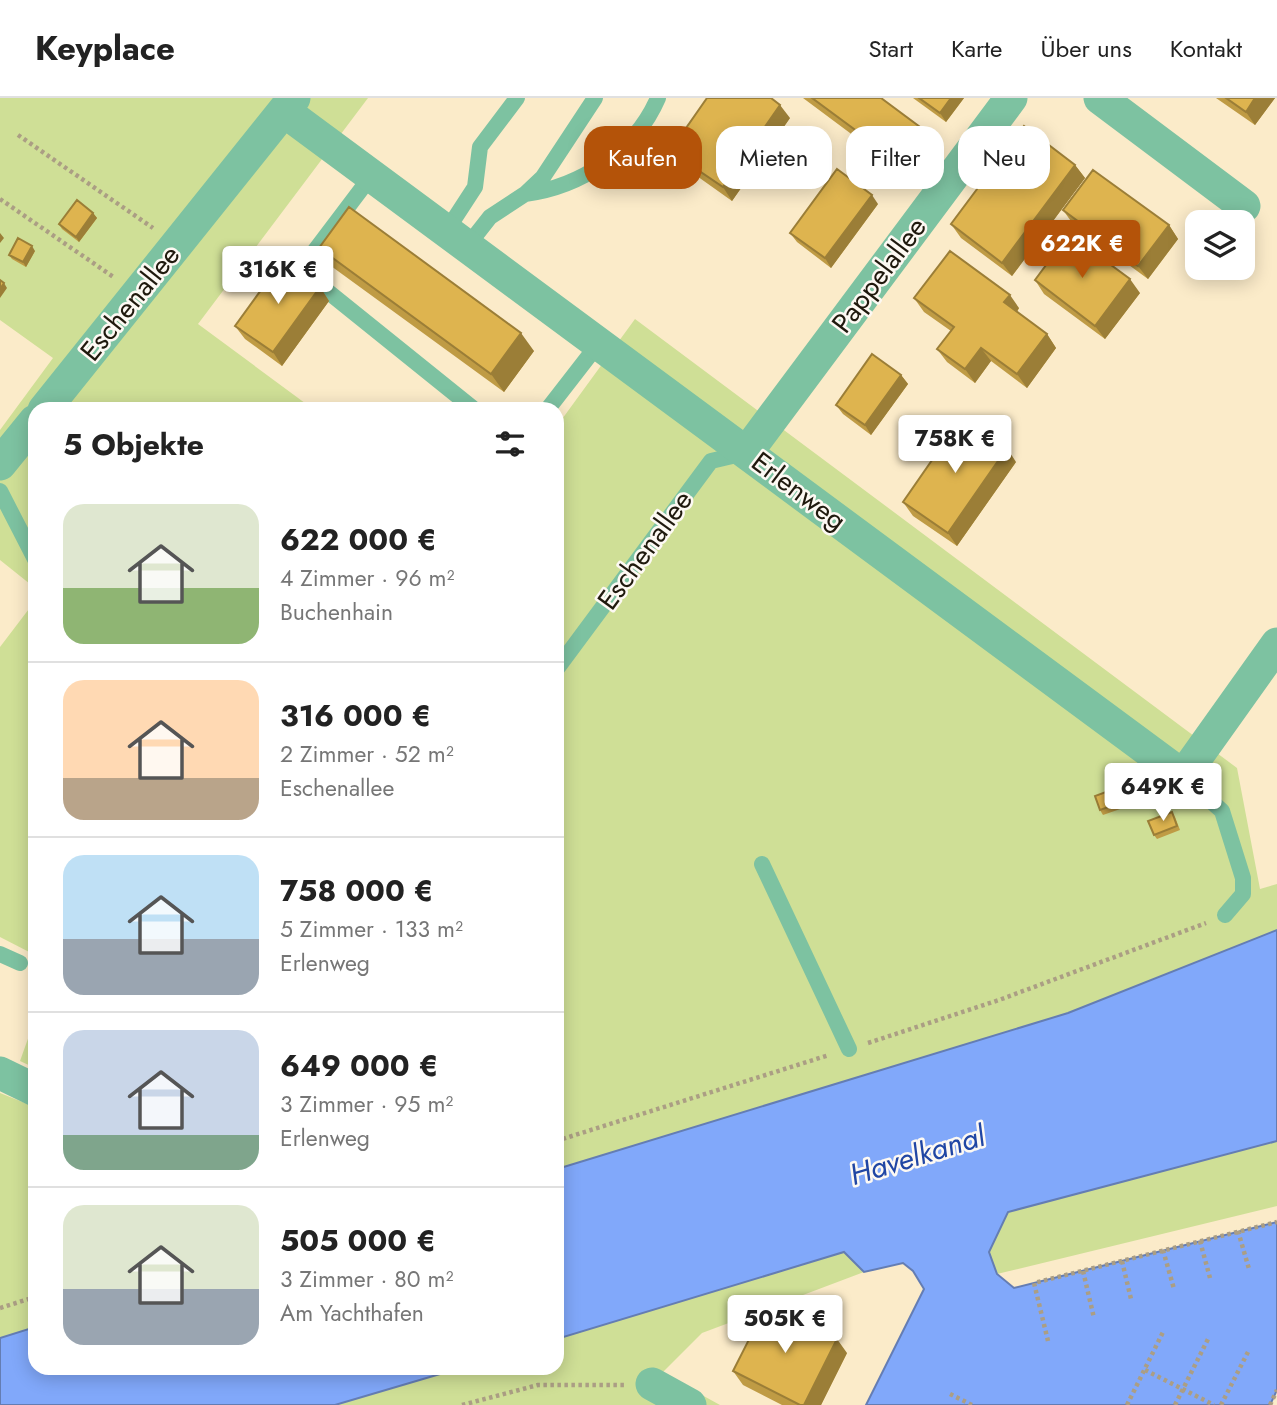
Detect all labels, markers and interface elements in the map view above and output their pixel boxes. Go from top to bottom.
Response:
text: Keyplace [35,25,175,72]
text: Start [869,31,913,66]
text: Karte [951,31,1002,66]
text: Über uns [1040,31,1132,66]
text: Kontakt [1170,31,1242,66]
chip: Kaufen [584,126,702,189]
chip: Mieten [716,126,832,189]
chip: Filter [846,126,944,189]
chip: Neu [958,126,1050,189]
street label: Pappelallee [822,208,936,342]
map controls [1185,210,1255,280]
button: layers [1185,210,1255,280]
pin: 622K € [1025,220,1139,280]
text: 622K € [1040,226,1124,260]
street label: Eschenallee [70,236,190,370]
pin: 316K € [221,246,335,306]
text: 316K € [238,252,318,286]
pin: 758K € [898,416,1012,475]
text: 758K € [914,421,996,455]
text: 5 Objekte [63,423,204,466]
icon: filters [491,425,529,463]
street label: Erlenweg [743,442,855,540]
street label: Eschenallee [588,482,702,618]
text: 622 000 € [280,518,437,561]
icon: home [119,532,203,616]
text: 4 Zimmer · 96 m² [280,561,454,595]
text: Buchenhain [280,595,393,629]
text: 316 000 € [280,694,431,737]
icon: home [119,708,203,792]
text: 2 Zimmer · 52 m² [280,737,454,771]
pin: 649K € [1106,764,1220,823]
text: 649K € [1121,769,1205,803]
text: Eschenallee [280,771,394,805]
text: 758 000 € [280,869,433,912]
icon: home [119,883,203,967]
text: 5 Zimmer · 133 m² [280,912,463,946]
text: Erlenweg [280,946,370,980]
text: 649 000 € [280,1044,438,1087]
icon: home [119,1058,203,1142]
text: 3 Zimmer · 95 m² [280,1087,453,1121]
water label: Havelkanal [844,1114,991,1196]
text: Erlenweg [280,1121,370,1155]
text: 505 000 € [280,1219,436,1262]
icon: home [119,1233,203,1317]
text: 3 Zimmer · 80 m² [280,1262,453,1296]
text: Am Yachthafen [280,1296,424,1330]
pin: 505K € [728,1296,842,1355]
text: 505K € [744,1301,826,1335]

